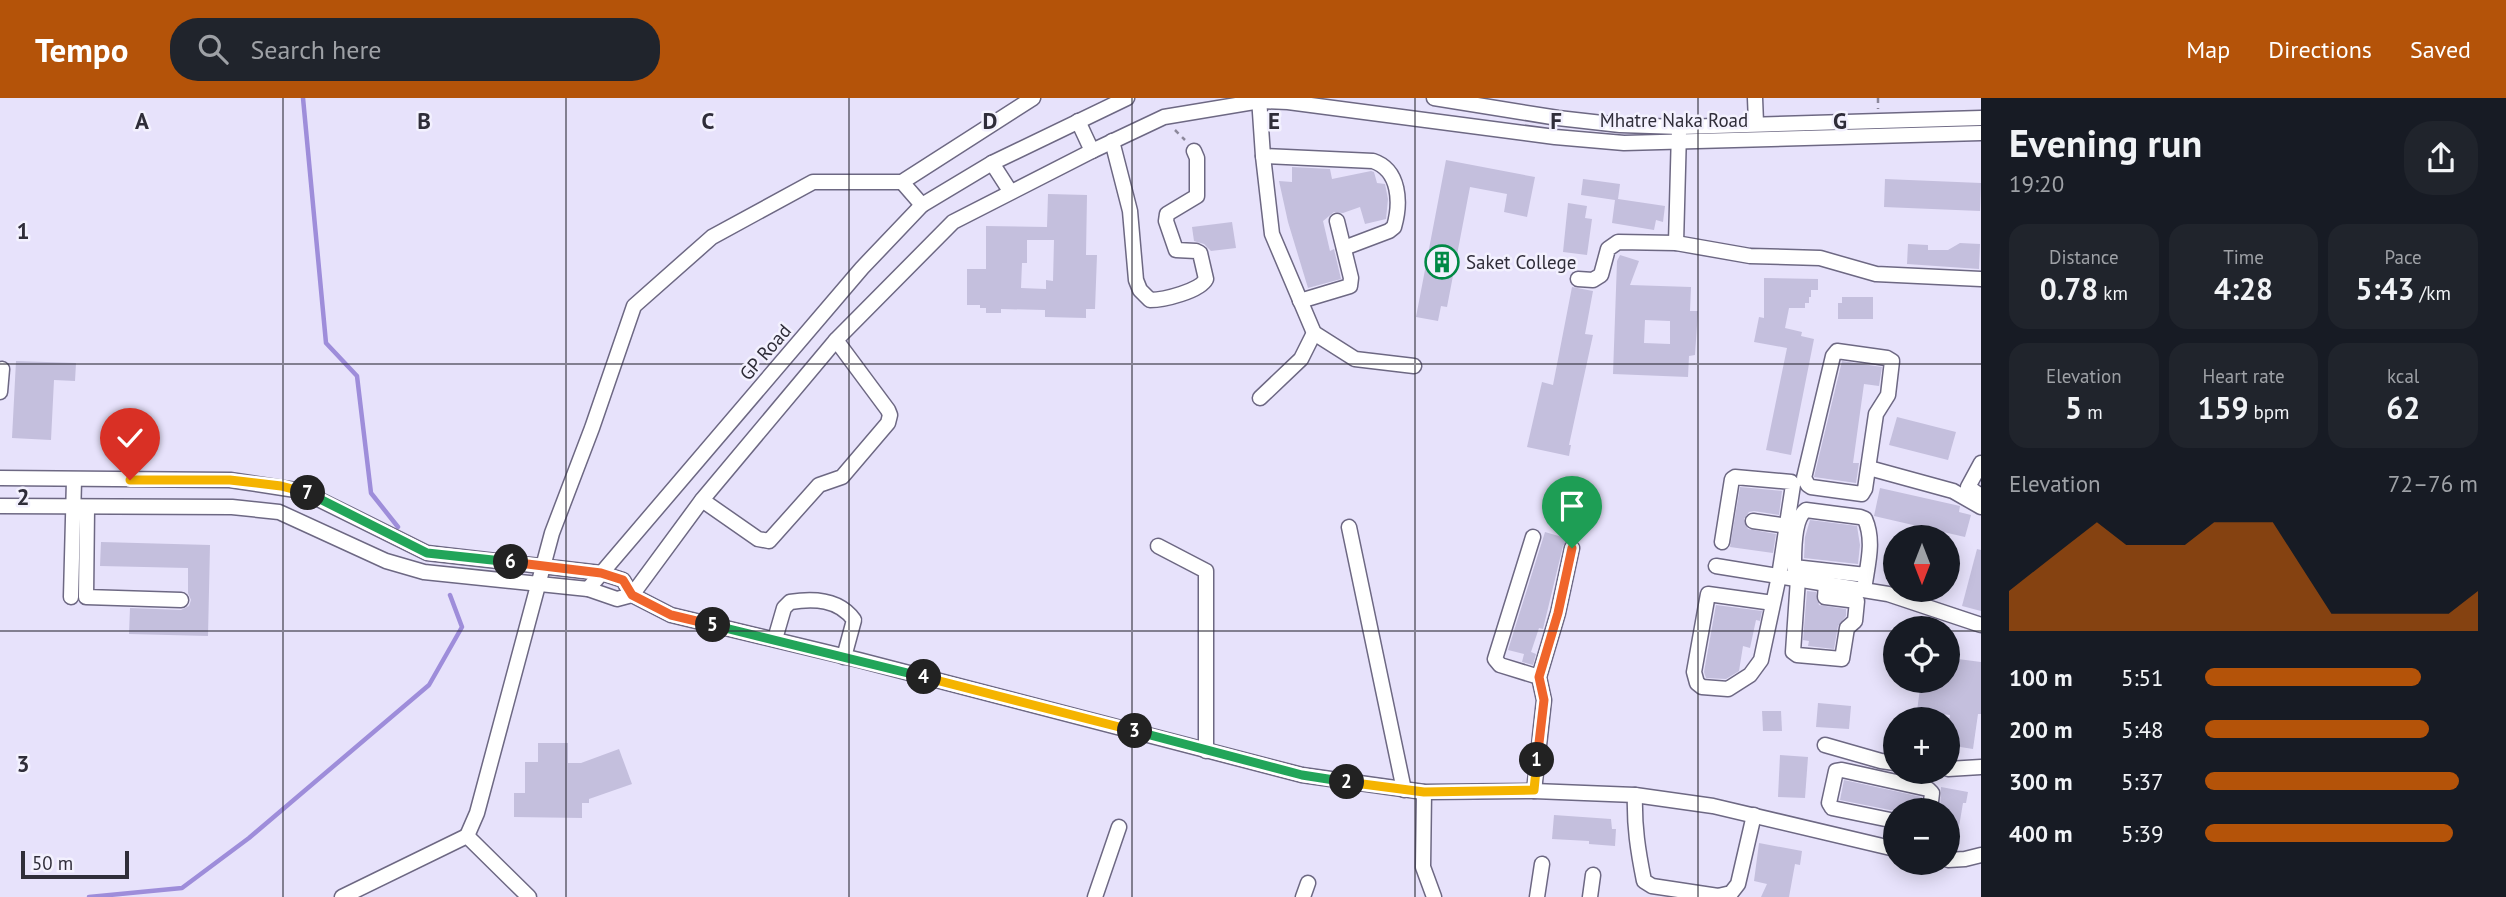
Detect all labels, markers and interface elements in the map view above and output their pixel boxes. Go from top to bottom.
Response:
search box [170,18,660,81]
text: Tempo [35,28,128,71]
icon: search [194,30,232,68]
text: Search here [250,33,382,66]
text: Map [2186,34,2230,65]
text: Directions [2268,34,2372,65]
text: Saved [2410,34,2471,65]
text: A [135,106,149,135]
text: B [417,106,431,135]
text: C [702,106,715,135]
text: D [983,106,997,135]
text: E [1268,106,1280,135]
text: F [1550,106,1562,135]
text: G [1833,106,1847,135]
street label: Mhatre Naka Road [1600,108,1748,132]
text: Evening run [2009,118,2202,167]
button: share [2404,121,2478,195]
text: 19:20 [2009,169,2064,198]
text: 1 [16,216,30,245]
building icon: Saket College [1423,243,1461,281]
text: Distance [2049,245,2119,269]
text: Time [2223,245,2264,269]
text: Pace [2385,245,2422,269]
place label: Saket College [1466,250,1576,274]
text: 0.78 [2040,269,2098,308]
text: 4:28 [2214,269,2273,308]
text: 5:43 [2355,269,2415,308]
text: km [2098,281,2128,305]
text: /km [2415,281,2451,305]
street label: GP Road [734,319,796,385]
text: Elevation [2046,364,2122,388]
text: Heart rate [2202,364,2285,388]
text: kcal [2387,364,2419,388]
text: 5 [2065,388,2082,427]
text: 159 [2197,388,2248,427]
text: 62 [2386,388,2420,427]
text: m [2082,400,2103,424]
text: bpm [2248,400,2290,424]
pin [100,408,160,480]
icon: check [111,419,149,457]
text: Elevation [2009,469,2101,498]
text: 72–76 m [2388,469,2478,498]
pin: 7 [290,476,326,510]
pin [1542,476,1602,548]
text: 7 [302,480,313,504]
text: 2 [16,482,30,511]
icon: arrive [1553,487,1591,525]
north arrow [1883,525,1960,602]
map controls [1883,525,1960,875]
pin: 6 [494,545,528,580]
text: 6 [505,549,516,573]
pin: 5 [696,608,730,642]
text: 5 [707,612,718,636]
button: locate [1883,616,1960,693]
pin: 4 [906,660,942,694]
text: 100 m [2009,663,2072,692]
text: 5:51 [2121,663,2164,692]
text: 4 [918,664,929,688]
button: + [1883,707,1960,784]
pin: 3 [1118,714,1152,748]
text: 200 m [2009,715,2072,744]
text: 5:48 [2121,715,2164,744]
text: 3 [1129,718,1140,742]
pin: 1 [1520,742,1554,778]
text: 1 [1531,747,1542,771]
text: 3 [16,749,30,778]
pin: 2 [1330,764,1364,800]
text: 300 m [2009,767,2072,796]
text: 5:37 [2121,767,2164,796]
text: 2 [1341,769,1352,793]
button: − [1883,798,1960,875]
text: 400 m [2009,819,2072,848]
text: 5:39 [2121,819,2164,848]
scale bar [21,848,130,880]
text: 50 m [32,851,73,875]

